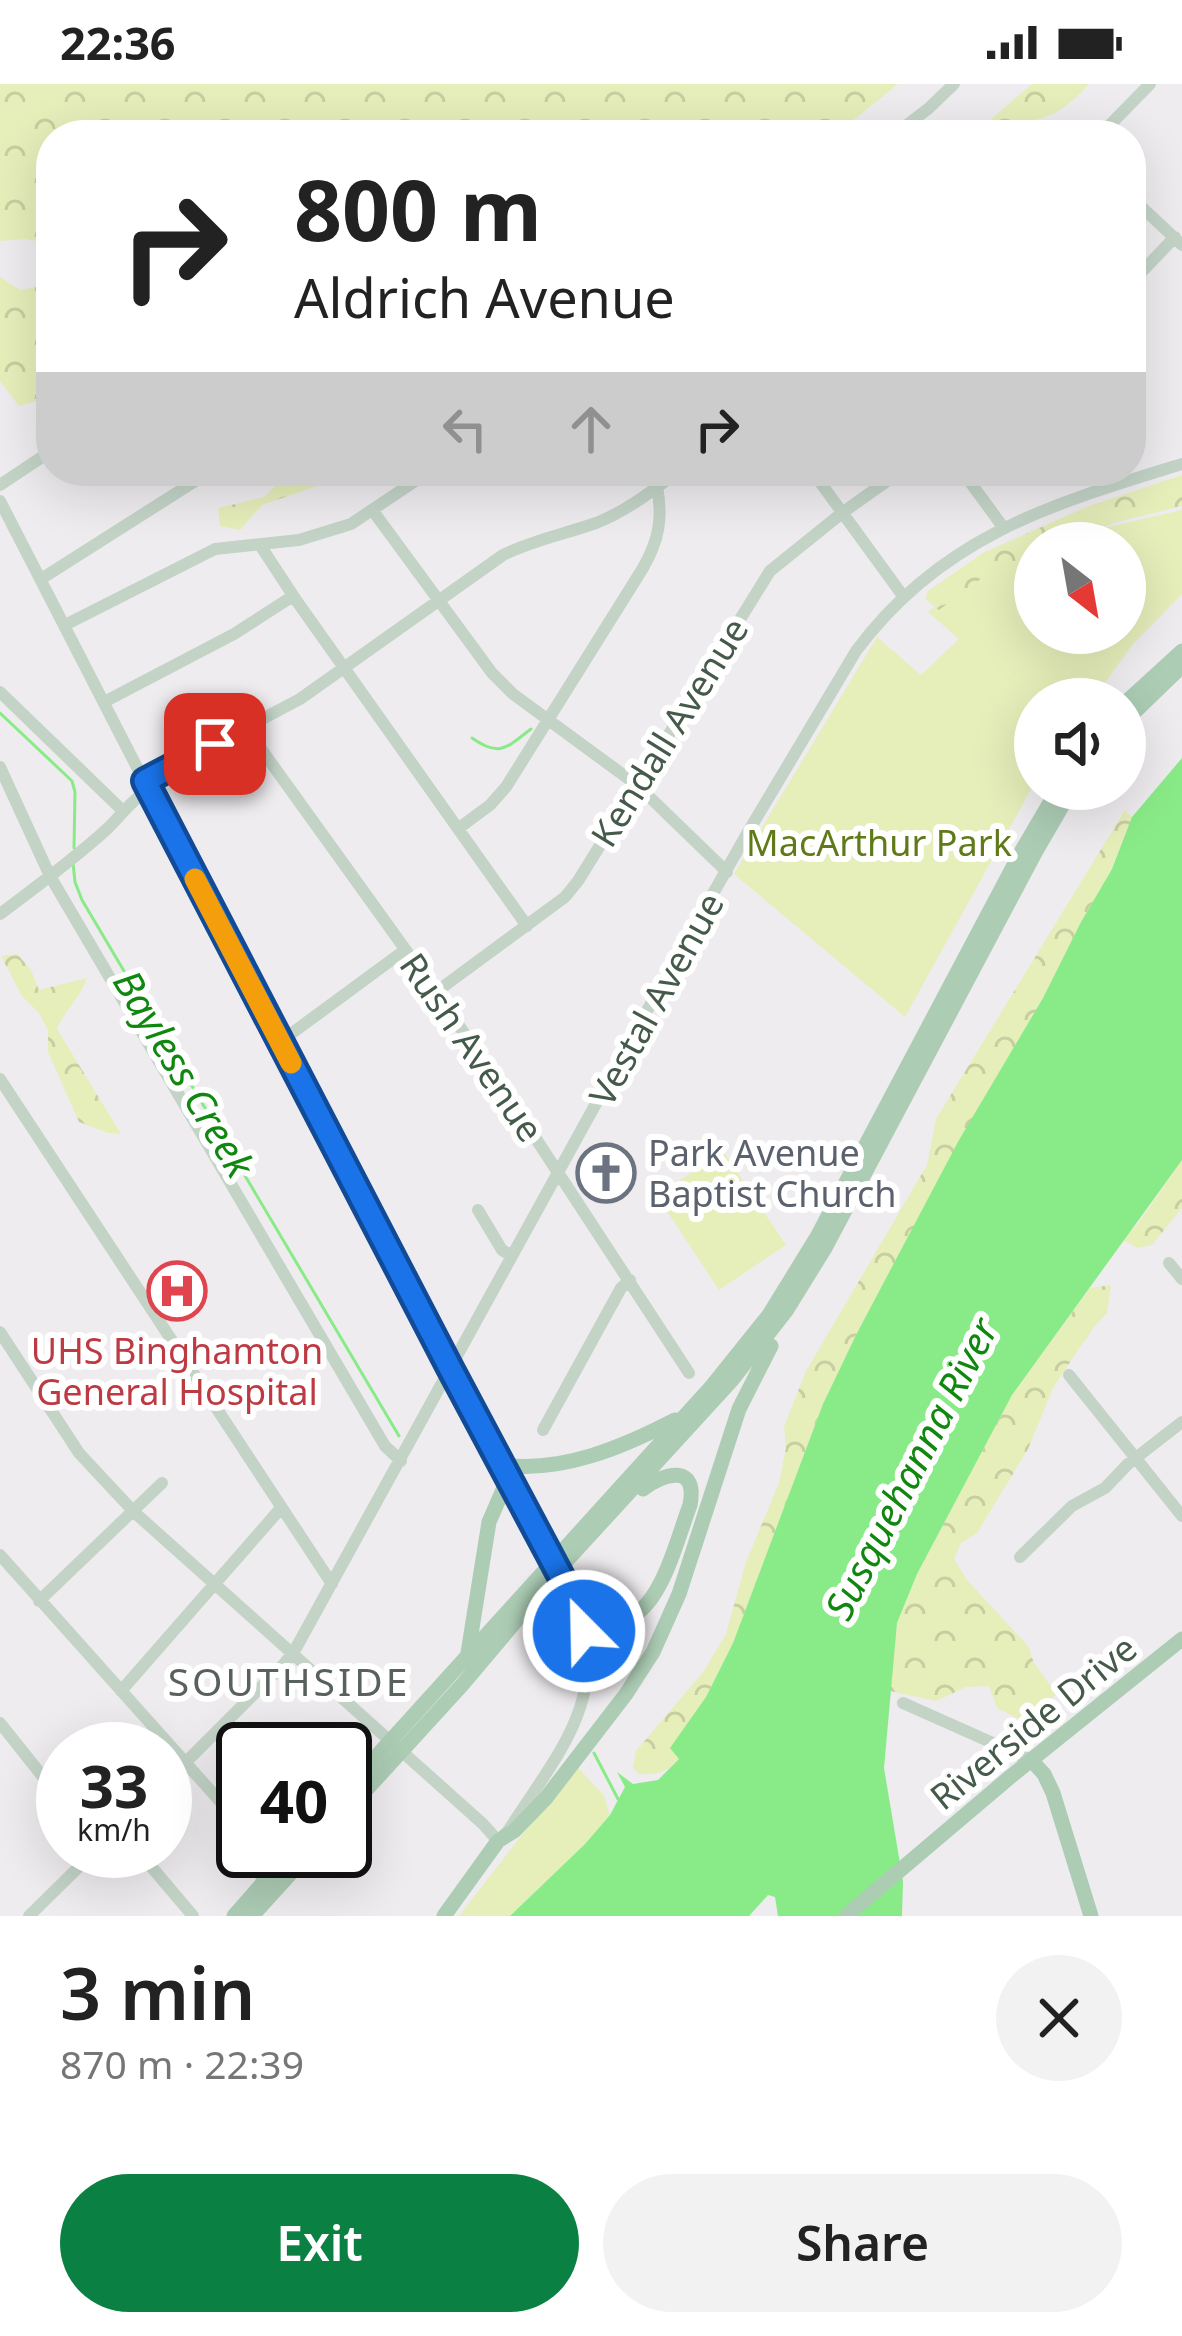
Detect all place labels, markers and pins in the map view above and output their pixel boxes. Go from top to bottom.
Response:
pin [164,693,266,795]
place label: Park Avenue Baptist Church [648,1128,897,1218]
church icon: Park Avenue Baptist Church [575,1142,637,1204]
hospital icon: UHS Binghamton General Hospital [146,1260,208,1322]
place label: UHS Binghamton General Hospital [31,1326,323,1416]

